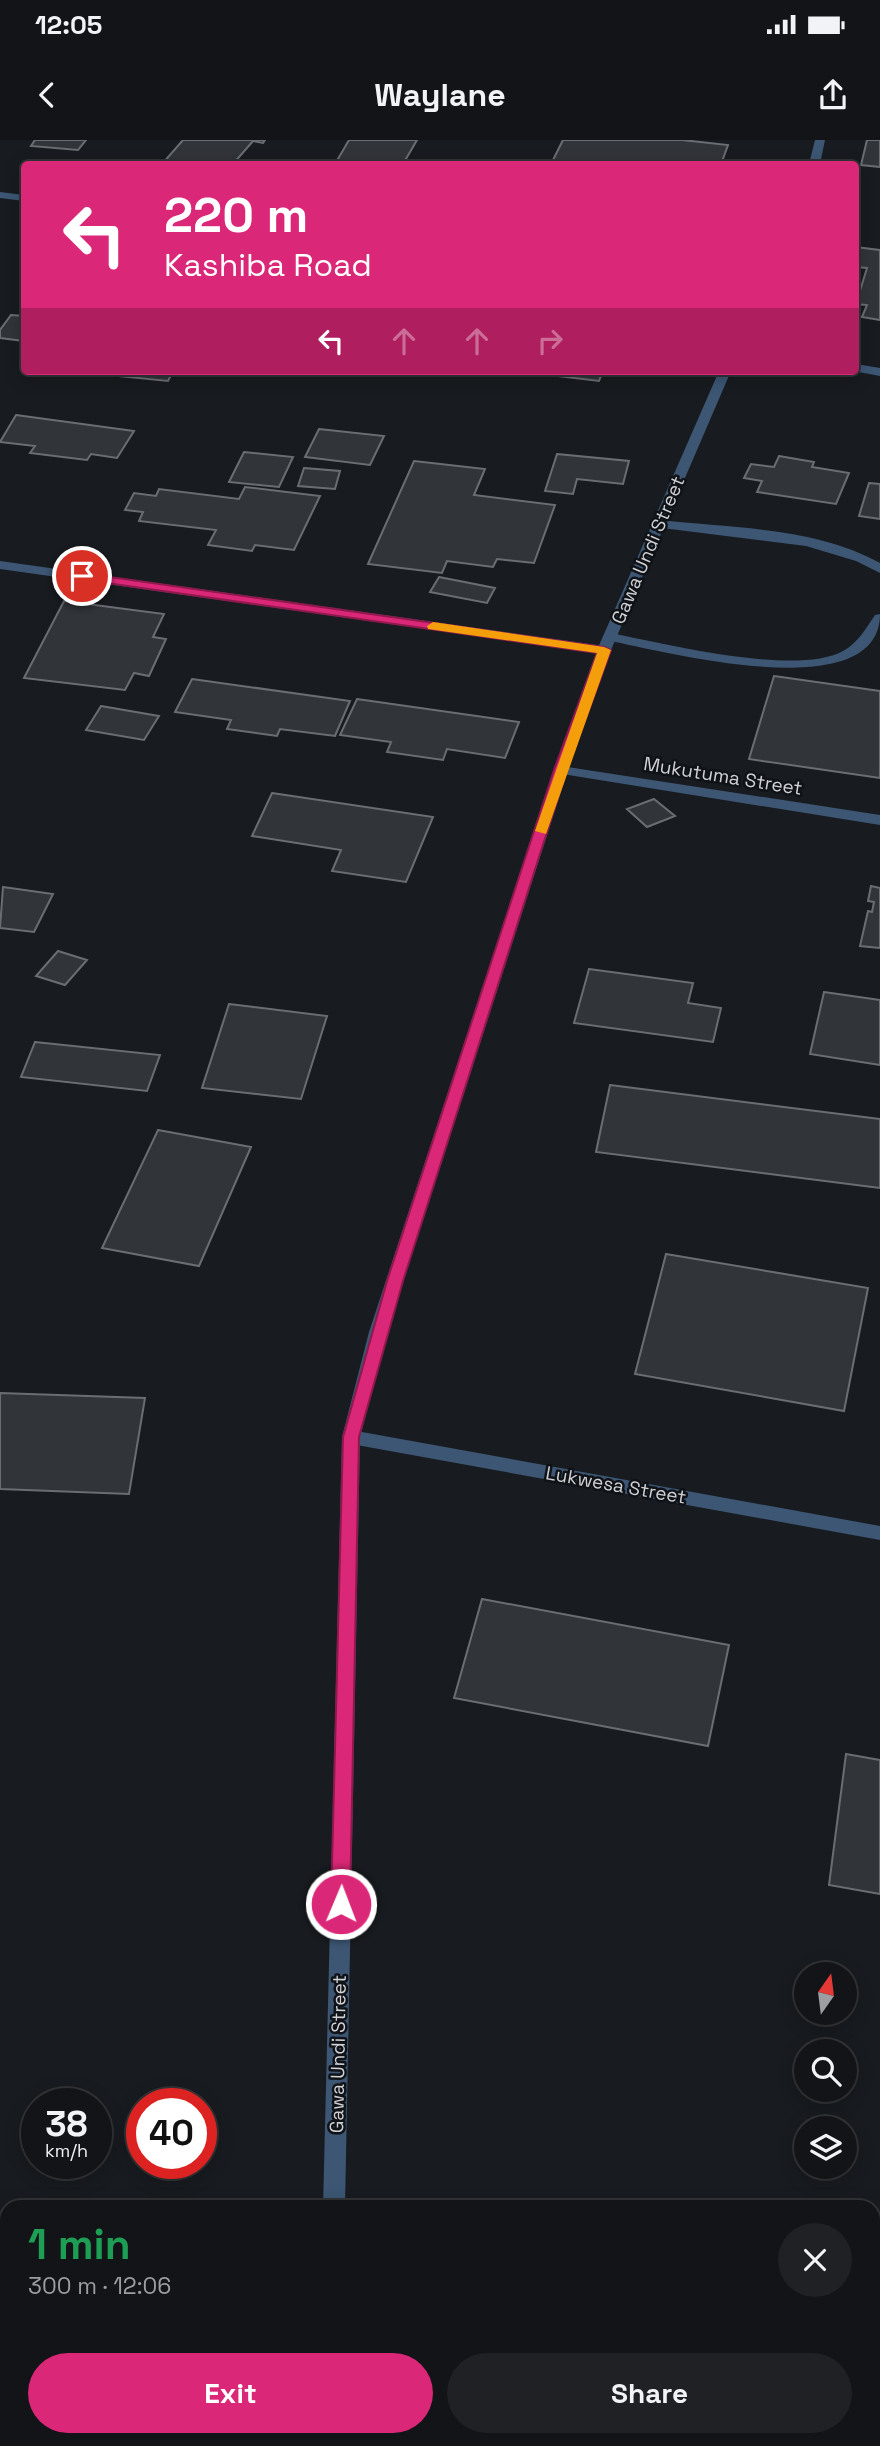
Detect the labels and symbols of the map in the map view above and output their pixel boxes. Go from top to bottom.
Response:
street label: Gawa Undi Street [606,472,690,628]
pin [52,546,112,606]
street label: Mukutuma Street [642,751,804,801]
street label: Lukwesa Street [544,1460,688,1510]
position arrow [304,1867,378,1941]
north arrow [794,1962,858,2025]
street label: Gawa Undi Street [324,1975,352,2133]
speed limit sign: 40 [126,2088,217,2179]

